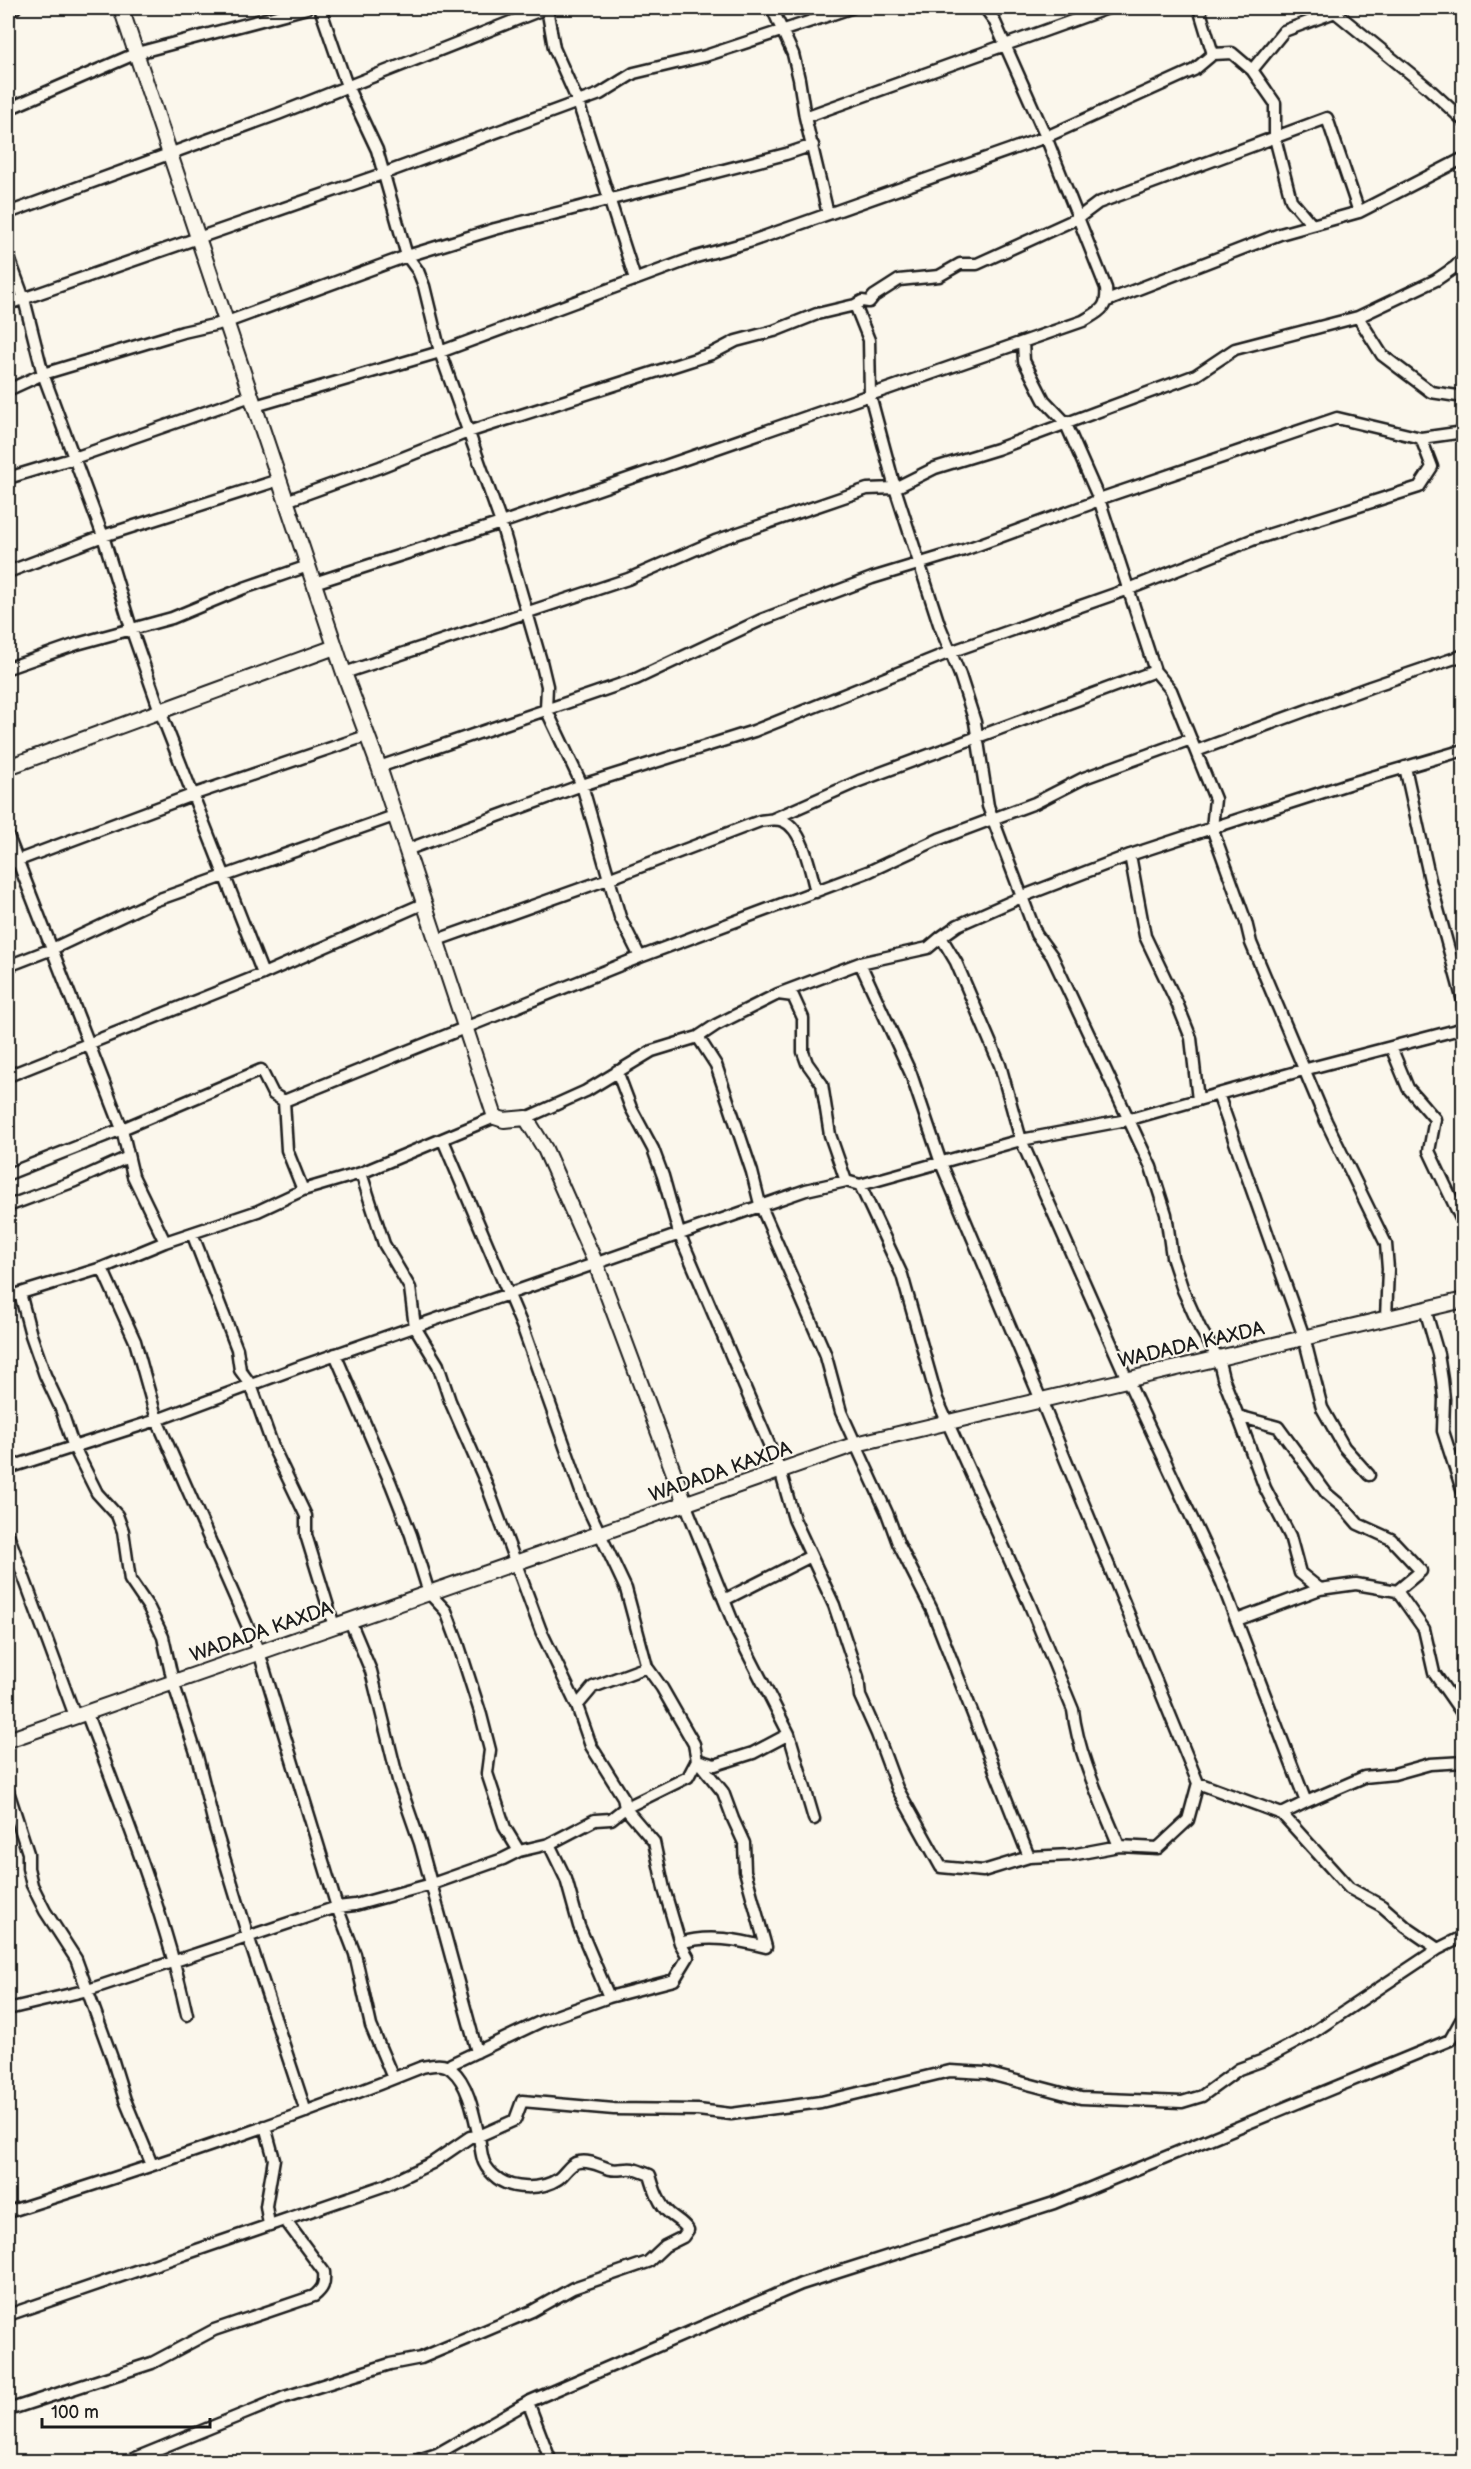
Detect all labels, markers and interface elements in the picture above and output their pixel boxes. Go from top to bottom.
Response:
street label: WADADA KAXDA [1116,1316,1267,1373]
street label: WADADA KAXDA [646,1436,796,1508]
street label: WADADA KAXDA [187,1596,337,1668]
scale bar [42,2391,210,2429]
text: 100 m [51,2402,99,2423]

